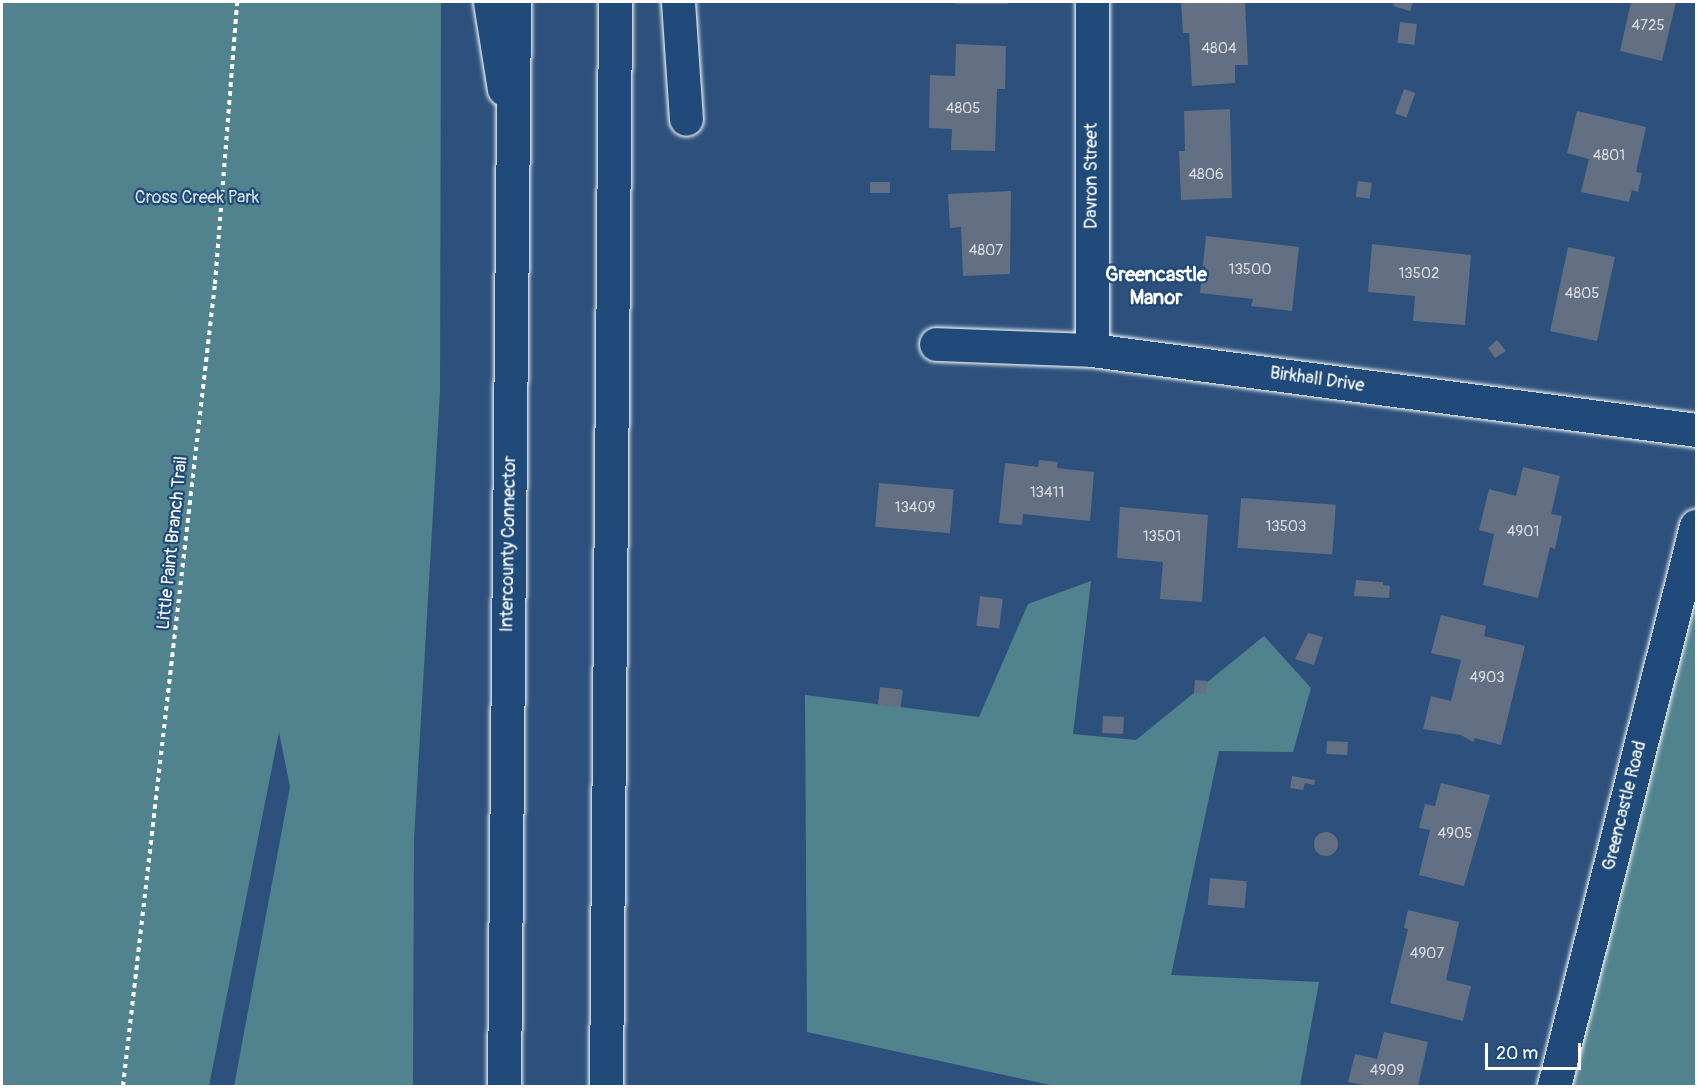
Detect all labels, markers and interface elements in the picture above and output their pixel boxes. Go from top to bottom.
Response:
house number: 4725 [1631,17,1665,35]
house number: 4804 [1201,40,1237,58]
house number: 4805 [946,100,980,118]
street label: Davron Street [1081,123,1103,229]
house number: 4801 [1593,147,1625,165]
house number: 4806 [1188,166,1224,184]
park label: Cross Creek Park [135,187,259,209]
house number: 4807 [969,242,1003,260]
house number: 13500 [1229,261,1271,279]
district label: Greencastle Manor [1105,262,1207,309]
house number: 13502 [1399,265,1439,283]
house number: 4805 [1565,285,1599,303]
street label: Birkhall Drive [1268,363,1366,397]
street label: Little Paint Branch Trail [153,455,193,631]
street label: Intercounty Connector [497,455,521,633]
house number: 13411 [1030,484,1064,502]
house number: 13409 [895,499,935,517]
house number: 13503 [1266,518,1306,536]
house number: 4901 [1507,523,1539,541]
house number: 13501 [1143,528,1181,546]
house number: 4903 [1469,669,1505,687]
street label: Greencastle Road [1598,739,1652,873]
house number: 4905 [1438,825,1472,843]
house number: 4907 [1410,945,1444,963]
scale bar [1488,1031,1584,1069]
text: 20 m [1496,1042,1538,1065]
house number: 4909 [1370,1062,1404,1080]

